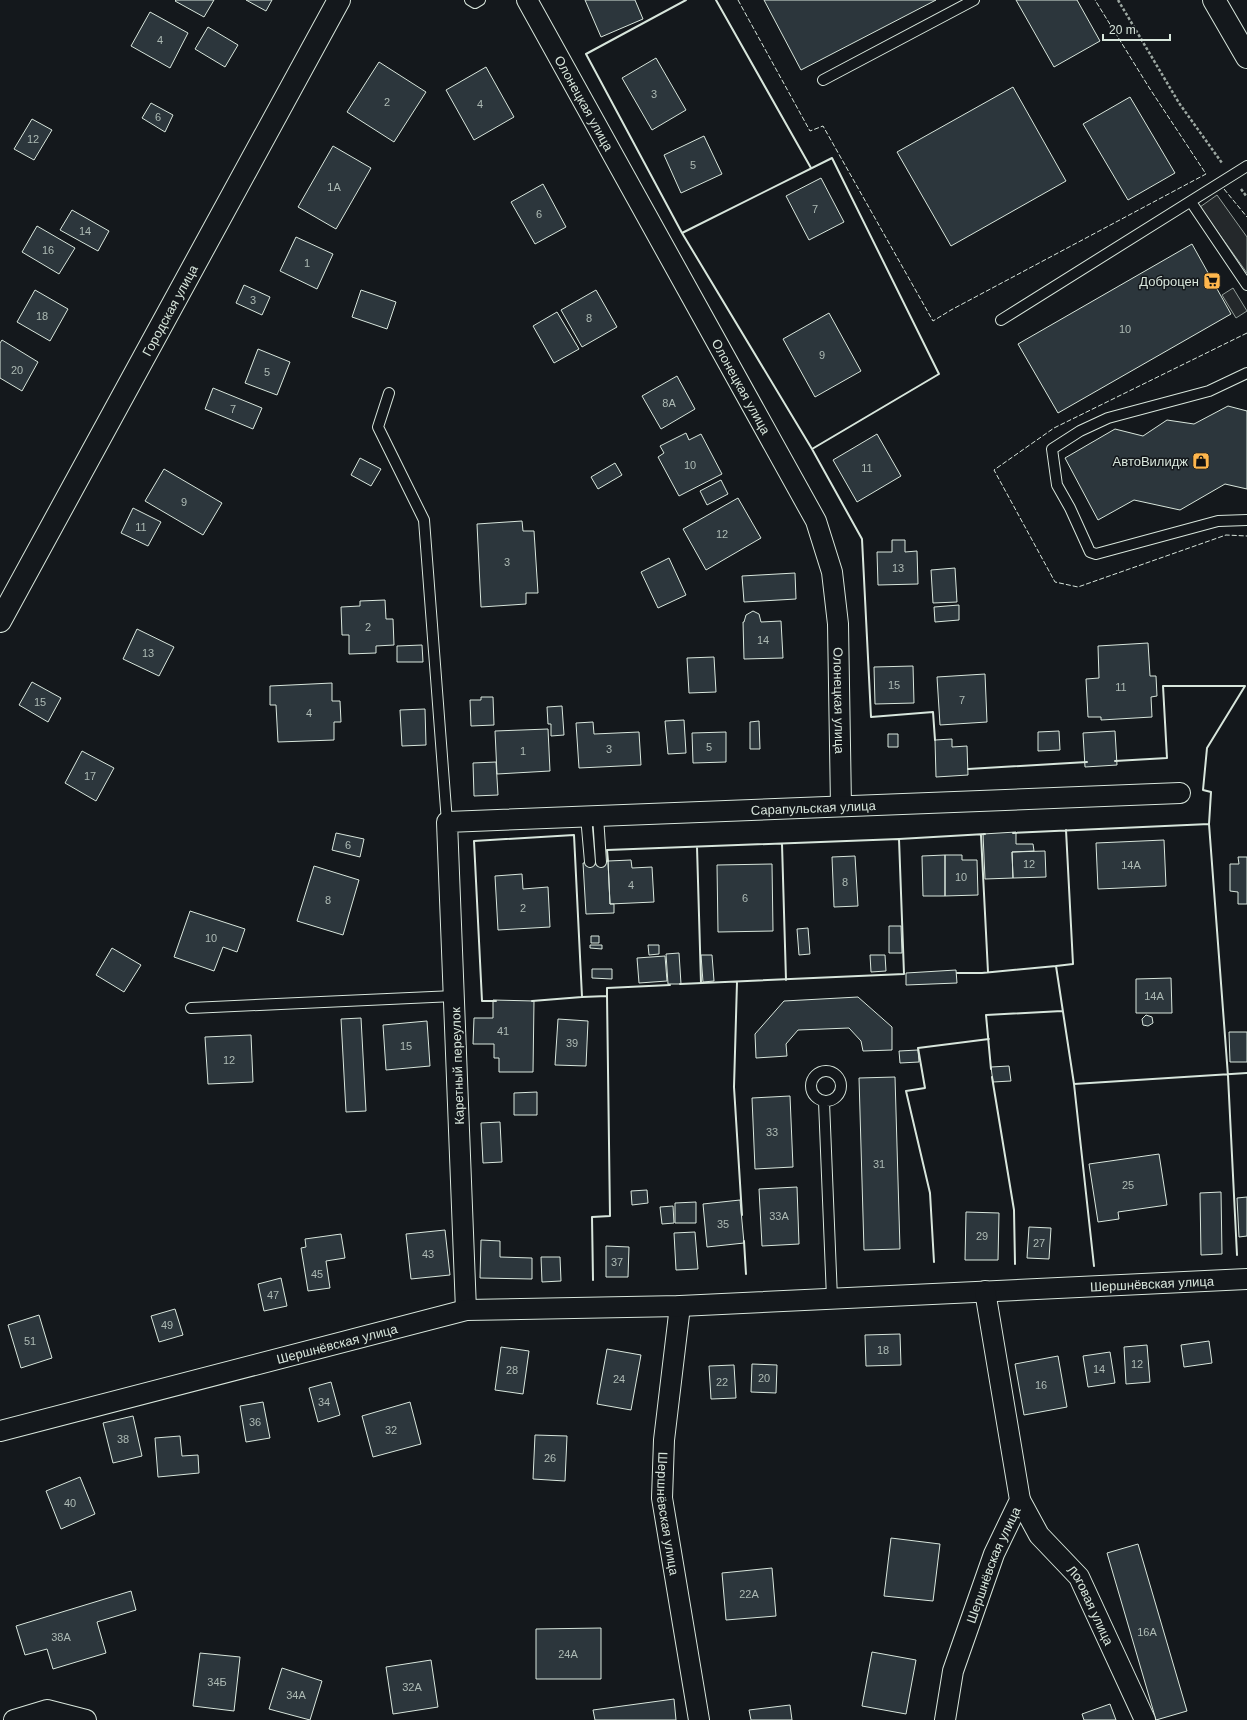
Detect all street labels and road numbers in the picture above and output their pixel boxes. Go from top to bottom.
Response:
street label: Олонецкая улица [551,53,617,154]
street label: Городская улица [139,262,201,359]
street label: Олонецкая улица [709,337,774,438]
street label: Олонецкая улица [830,647,847,755]
street label: Сарапульская улица [751,798,877,818]
street label: Каретный переулок [448,1007,467,1125]
street label: Шершнёвская улица [1090,1274,1215,1294]
street label: Шершнёвская улица [275,1321,400,1367]
street label: Шершнёвская улица [654,1452,682,1577]
street label: Шершнёвская улица [963,1504,1024,1625]
street label: Логовая улица [1064,1562,1117,1648]

